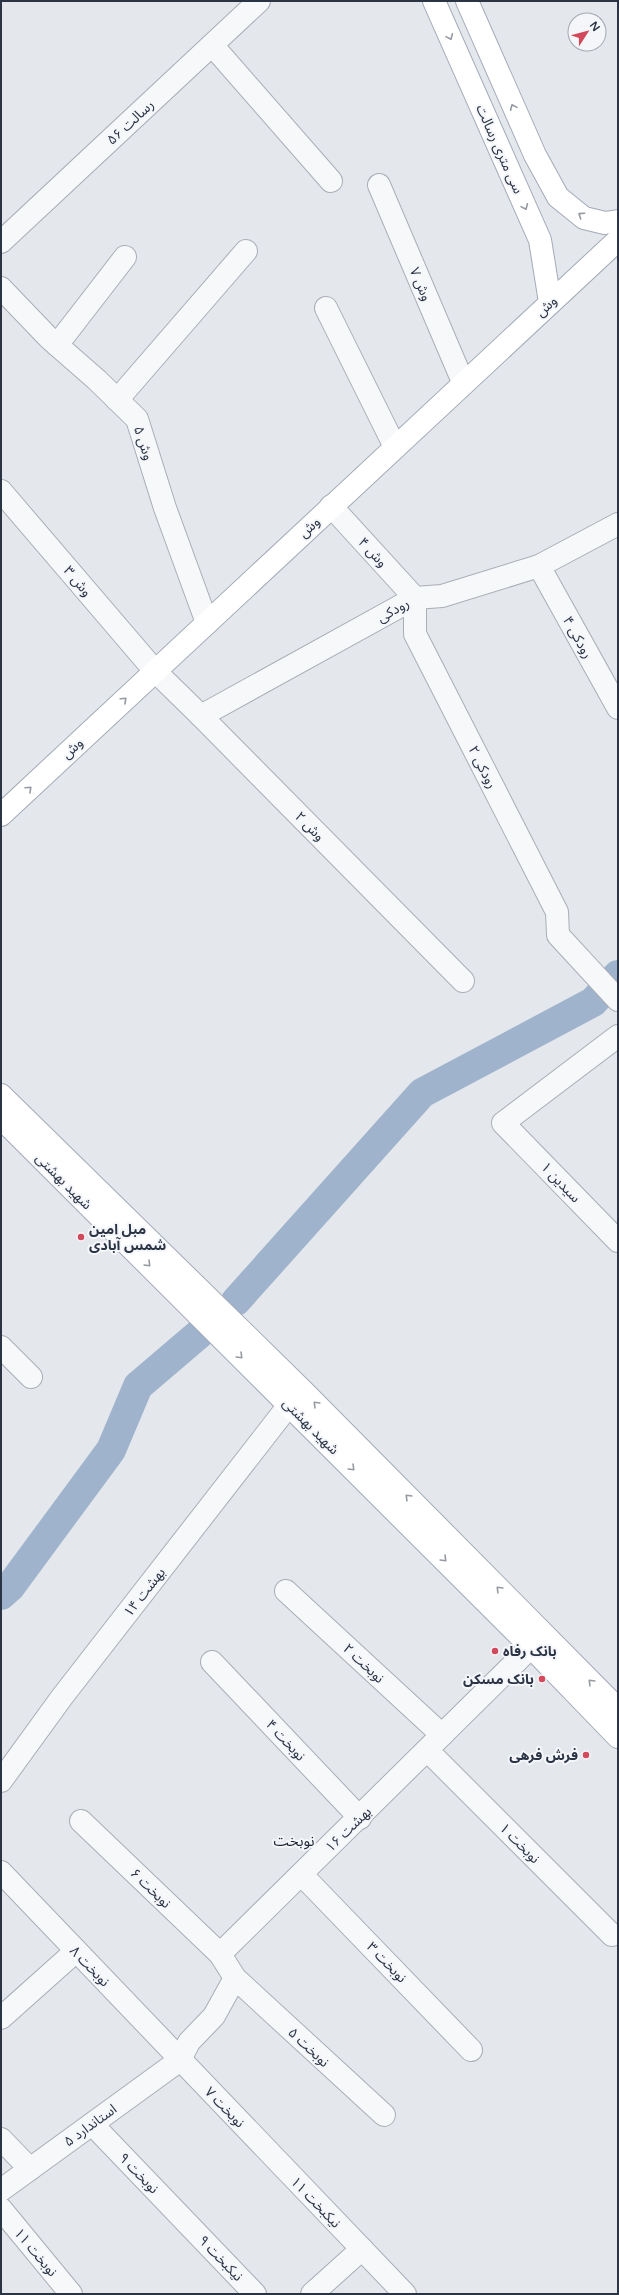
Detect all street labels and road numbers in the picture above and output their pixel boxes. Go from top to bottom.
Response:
street label: ۵۶ رسالت [103,96,157,148]
street label: سی متری رسالت [472,102,527,197]
street label: وش ۷ [406,265,435,304]
street label: وش [532,292,561,320]
street label: وش ۵ [130,424,157,462]
street label: وش [295,513,324,541]
street label: وش ۴ [355,534,391,571]
street label: وش ۳ [60,563,95,600]
street label: رودکی [374,595,412,626]
street label: رودکی ۴ [559,613,596,661]
street label: وش [58,734,87,762]
street label: رودکی ۲ [465,743,501,791]
street label: وش ۲ [291,808,328,845]
street label: شهید بهشتی [32,1150,95,1213]
street label: سیدین ۱ [537,1159,584,1206]
street label: شهید بهشتی [279,1395,342,1458]
street label: بهشت ۱۴ [120,1564,169,1620]
street label: ۲ نوبخت [340,1640,388,1687]
street label: ۴ نوبخت [262,1716,309,1765]
street label: ۱۶ بهشت [322,1803,375,1856]
street label: ۱ نوبخت [496,1820,544,1867]
street label: نوبخت ۶ [127,1865,175,1912]
street label: ۳ نوبخت [363,1938,410,1986]
street label: ۸ نوبخت [66,1942,113,1990]
street label: ۵ نوبخت [285,2024,333,2071]
street label: ۷ نوبخت [201,2083,248,2131]
street label: ۵ استاندارد [61,2101,120,2150]
street label: ۹ نوبخت [115,2149,162,2197]
street label: ۱۱ نیکبخت [287,2173,344,2232]
street label: ۱۱ نوبخت [10,2225,61,2280]
street label: ۹ نیکبخت [195,2232,247,2285]

